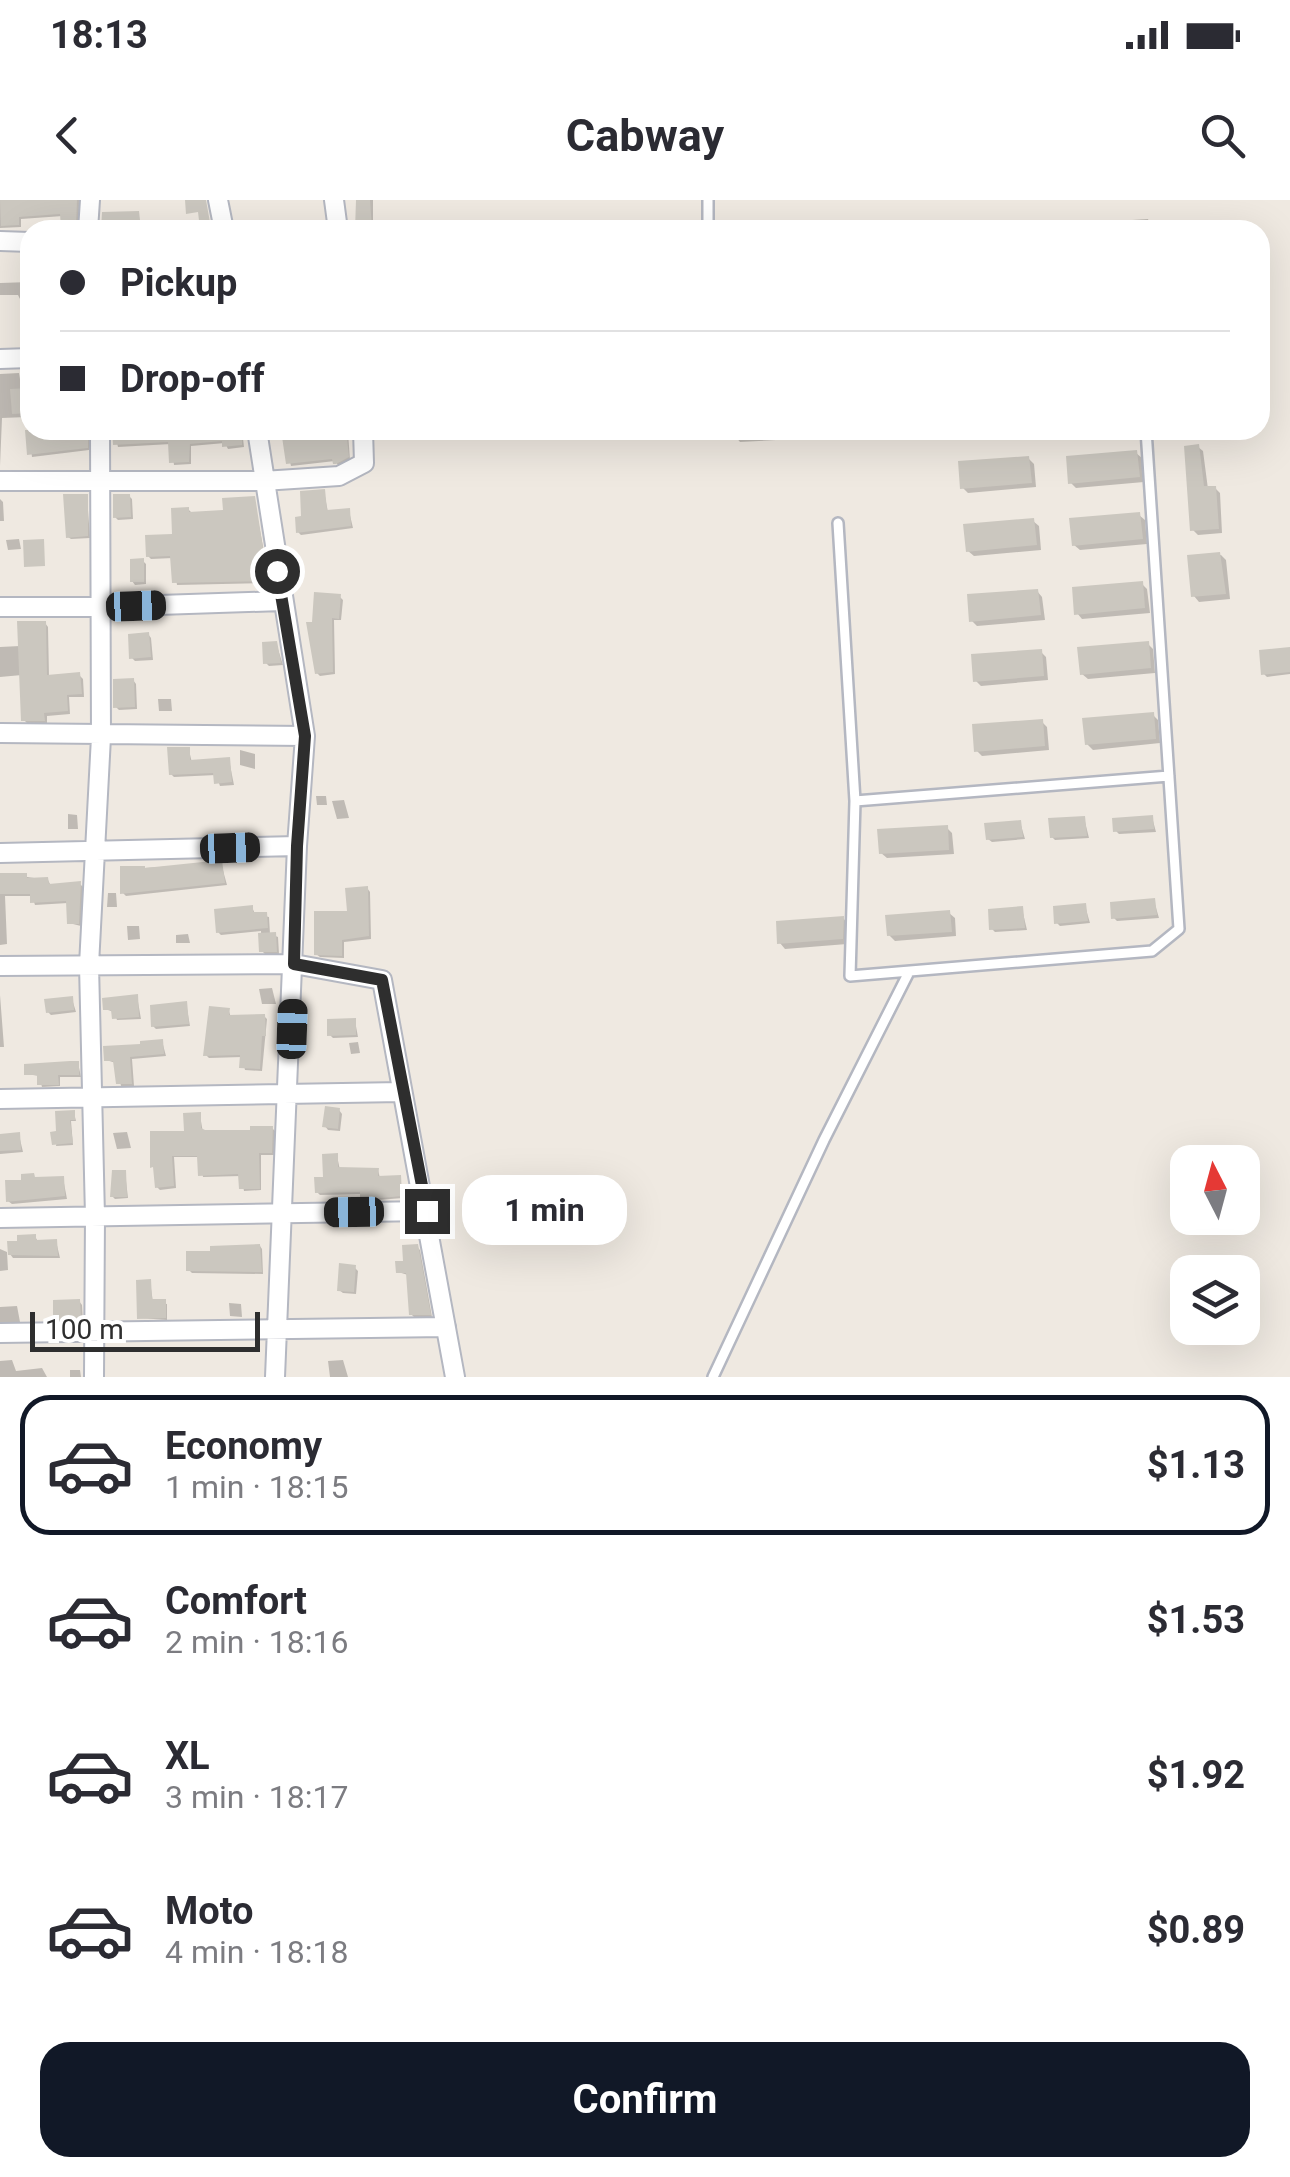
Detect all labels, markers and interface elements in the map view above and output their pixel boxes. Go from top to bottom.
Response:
text: 18:13 [50,13,148,57]
icon: back [40,108,95,163]
icon: search [1195,108,1250,163]
text: Cabway [566,109,724,162]
text: Pickup [120,261,237,305]
text: Drop-off [120,357,265,401]
route start [255,549,300,594]
car [105,590,167,622]
car [199,832,261,864]
car [276,998,308,1060]
north arrow [1170,1145,1260,1235]
map controls [1170,1145,1260,1345]
callout: 1 min [462,1176,627,1246]
route end [405,1189,450,1234]
text: 1 min [504,1191,585,1229]
car [324,1196,384,1228]
button: layers [1170,1255,1260,1345]
scale bar [30,1307,260,1352]
text: 100 m [45,1313,124,1346]
icon: car [45,1420,135,1510]
text: Economy [165,1424,322,1468]
text: $1.13 [1147,1443,1245,1487]
text: 1 min · 18:15 [165,1468,348,1506]
icon: car [45,1575,135,1665]
text: Comfort [165,1579,307,1623]
text: $1.53 [1147,1598,1245,1642]
text: 2 min · 18:16 [165,1623,348,1661]
icon: car [45,1730,135,1820]
text: XL [165,1734,210,1778]
text: $1.92 [1147,1753,1245,1797]
text: 3 min · 18:17 [165,1778,348,1816]
icon: car [45,1885,135,1975]
text: Moto [165,1889,254,1933]
text: $0.89 [1147,1908,1245,1952]
text: 4 min · 18:18 [165,1933,348,1971]
button: Confirm [40,2042,1250,2157]

